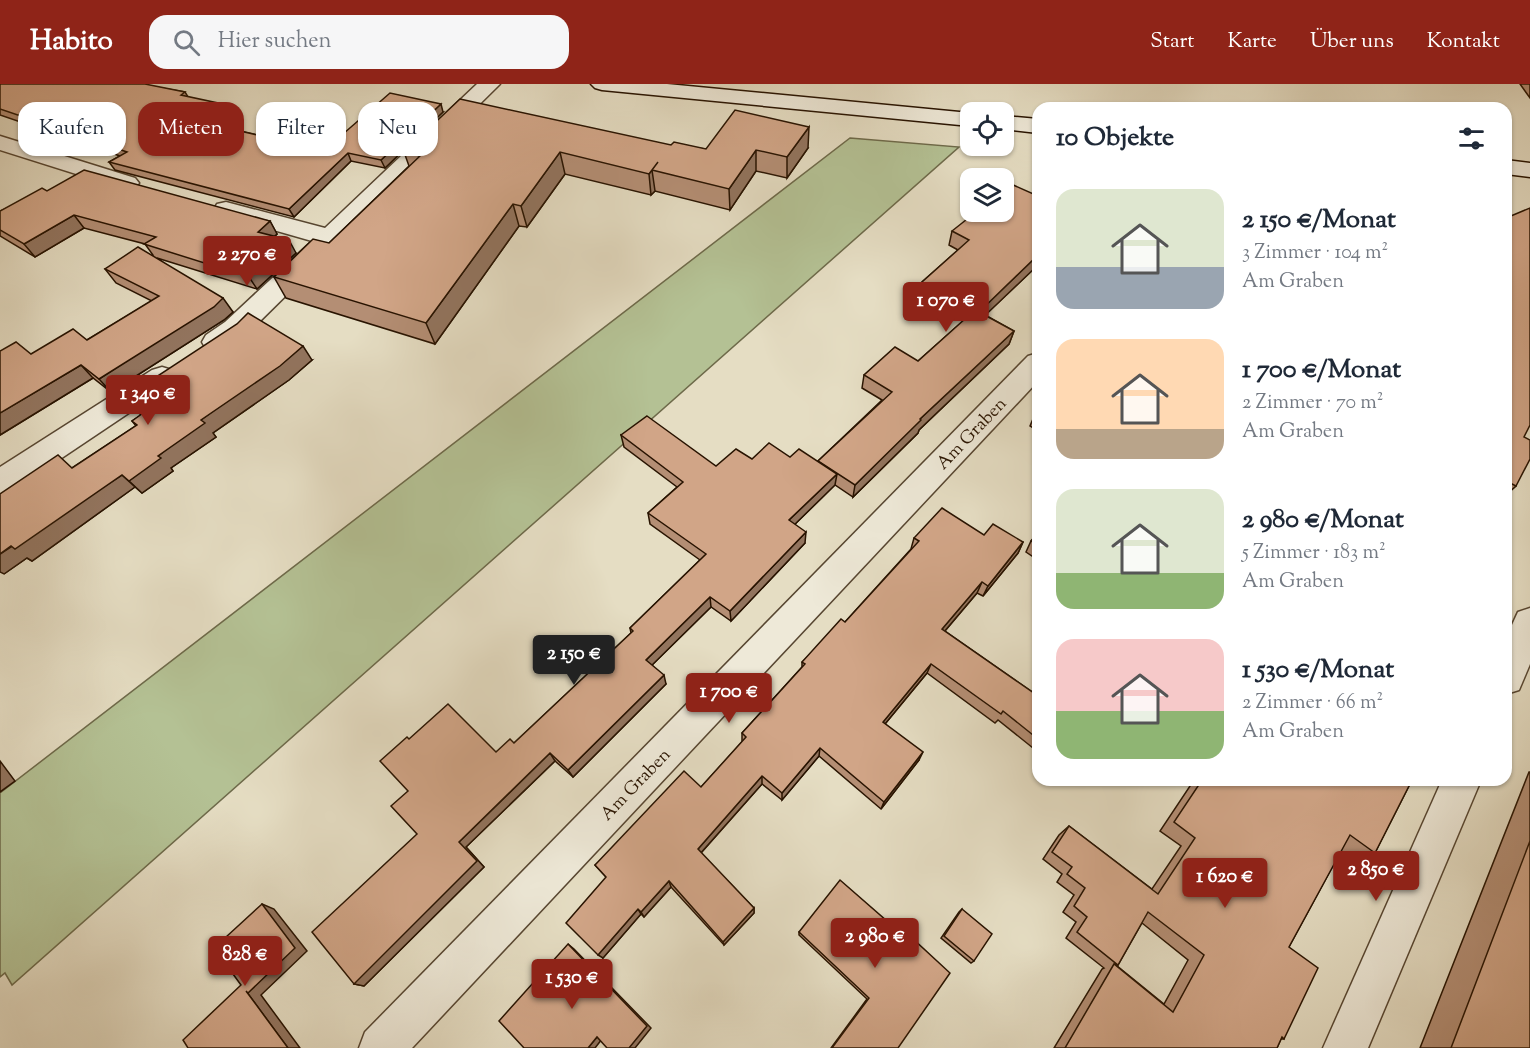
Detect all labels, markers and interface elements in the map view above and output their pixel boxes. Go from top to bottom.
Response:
search box [149,15,569,69]
text: Habito [30,22,113,62]
icon: search [170,26,203,59]
text: Hier suchen [218,26,332,58]
text: Start [1150,27,1194,57]
text: Karte [1227,27,1277,57]
text: Über uns [1310,27,1394,57]
text: Kontakt [1427,27,1500,57]
chip: Kaufen [18,102,126,156]
chip: Mieten [138,102,244,156]
chip: Filter [256,102,346,156]
chip: Neu [358,102,438,156]
map controls [960,102,1014,222]
button: locate [960,102,1014,156]
text: 10 Objekte [1056,120,1174,157]
icon: filters [1455,122,1488,155]
button: layers [960,168,1014,222]
text: 2 150 €/Monat [1242,202,1396,239]
icon: home [1104,213,1176,285]
pin: 2 270 € [192,236,302,287]
text: 3 Zimmer · 104 m² [1242,239,1388,268]
text: 2 270 € [217,241,277,270]
text: Am Graben [1242,268,1344,297]
pin: 1 070 € [891,282,1001,333]
text: 1 070 € [917,287,975,316]
text: 1 700 €/Monat [1242,352,1401,389]
icon: home [1104,363,1176,435]
pin: 1 340 € [93,375,203,426]
text: 1 340 € [120,380,176,409]
text: 2 Zimmer · 70 m² [1242,389,1384,418]
street label: Am Graben [931,392,1014,476]
text: Am Graben [1242,418,1344,447]
text: 2 980 €/Monat [1242,502,1404,539]
icon: home [1104,513,1176,585]
text: 5 Zimmer · 183 m² [1242,539,1386,568]
text: Am Graben [1242,568,1344,597]
pin: 2 150 € [519,635,629,686]
text: 2 150 € [547,640,601,669]
text: 1 530 €/Monat [1242,652,1394,689]
icon: home [1104,663,1176,735]
pin: 1 700 € [674,673,784,724]
text: 1 700 € [700,678,758,707]
text: 2 Zimmer · 66 m² [1242,689,1383,718]
text: Am Graben [1242,718,1344,747]
street label: Am Graben [595,743,678,827]
pin: 2 850 € [1321,851,1431,902]
text: 2 850 € [1347,856,1405,885]
pin: 1 620 € [1170,858,1280,909]
text: 1 620 € [1196,863,1254,892]
pin: 2 980 € [820,918,930,969]
text: 2 980 € [845,923,905,952]
pin: 828 € [203,936,287,987]
text: 828 € [222,941,268,970]
pin: 1 530 € [517,959,627,1010]
text: 1 530 € [546,964,598,993]

